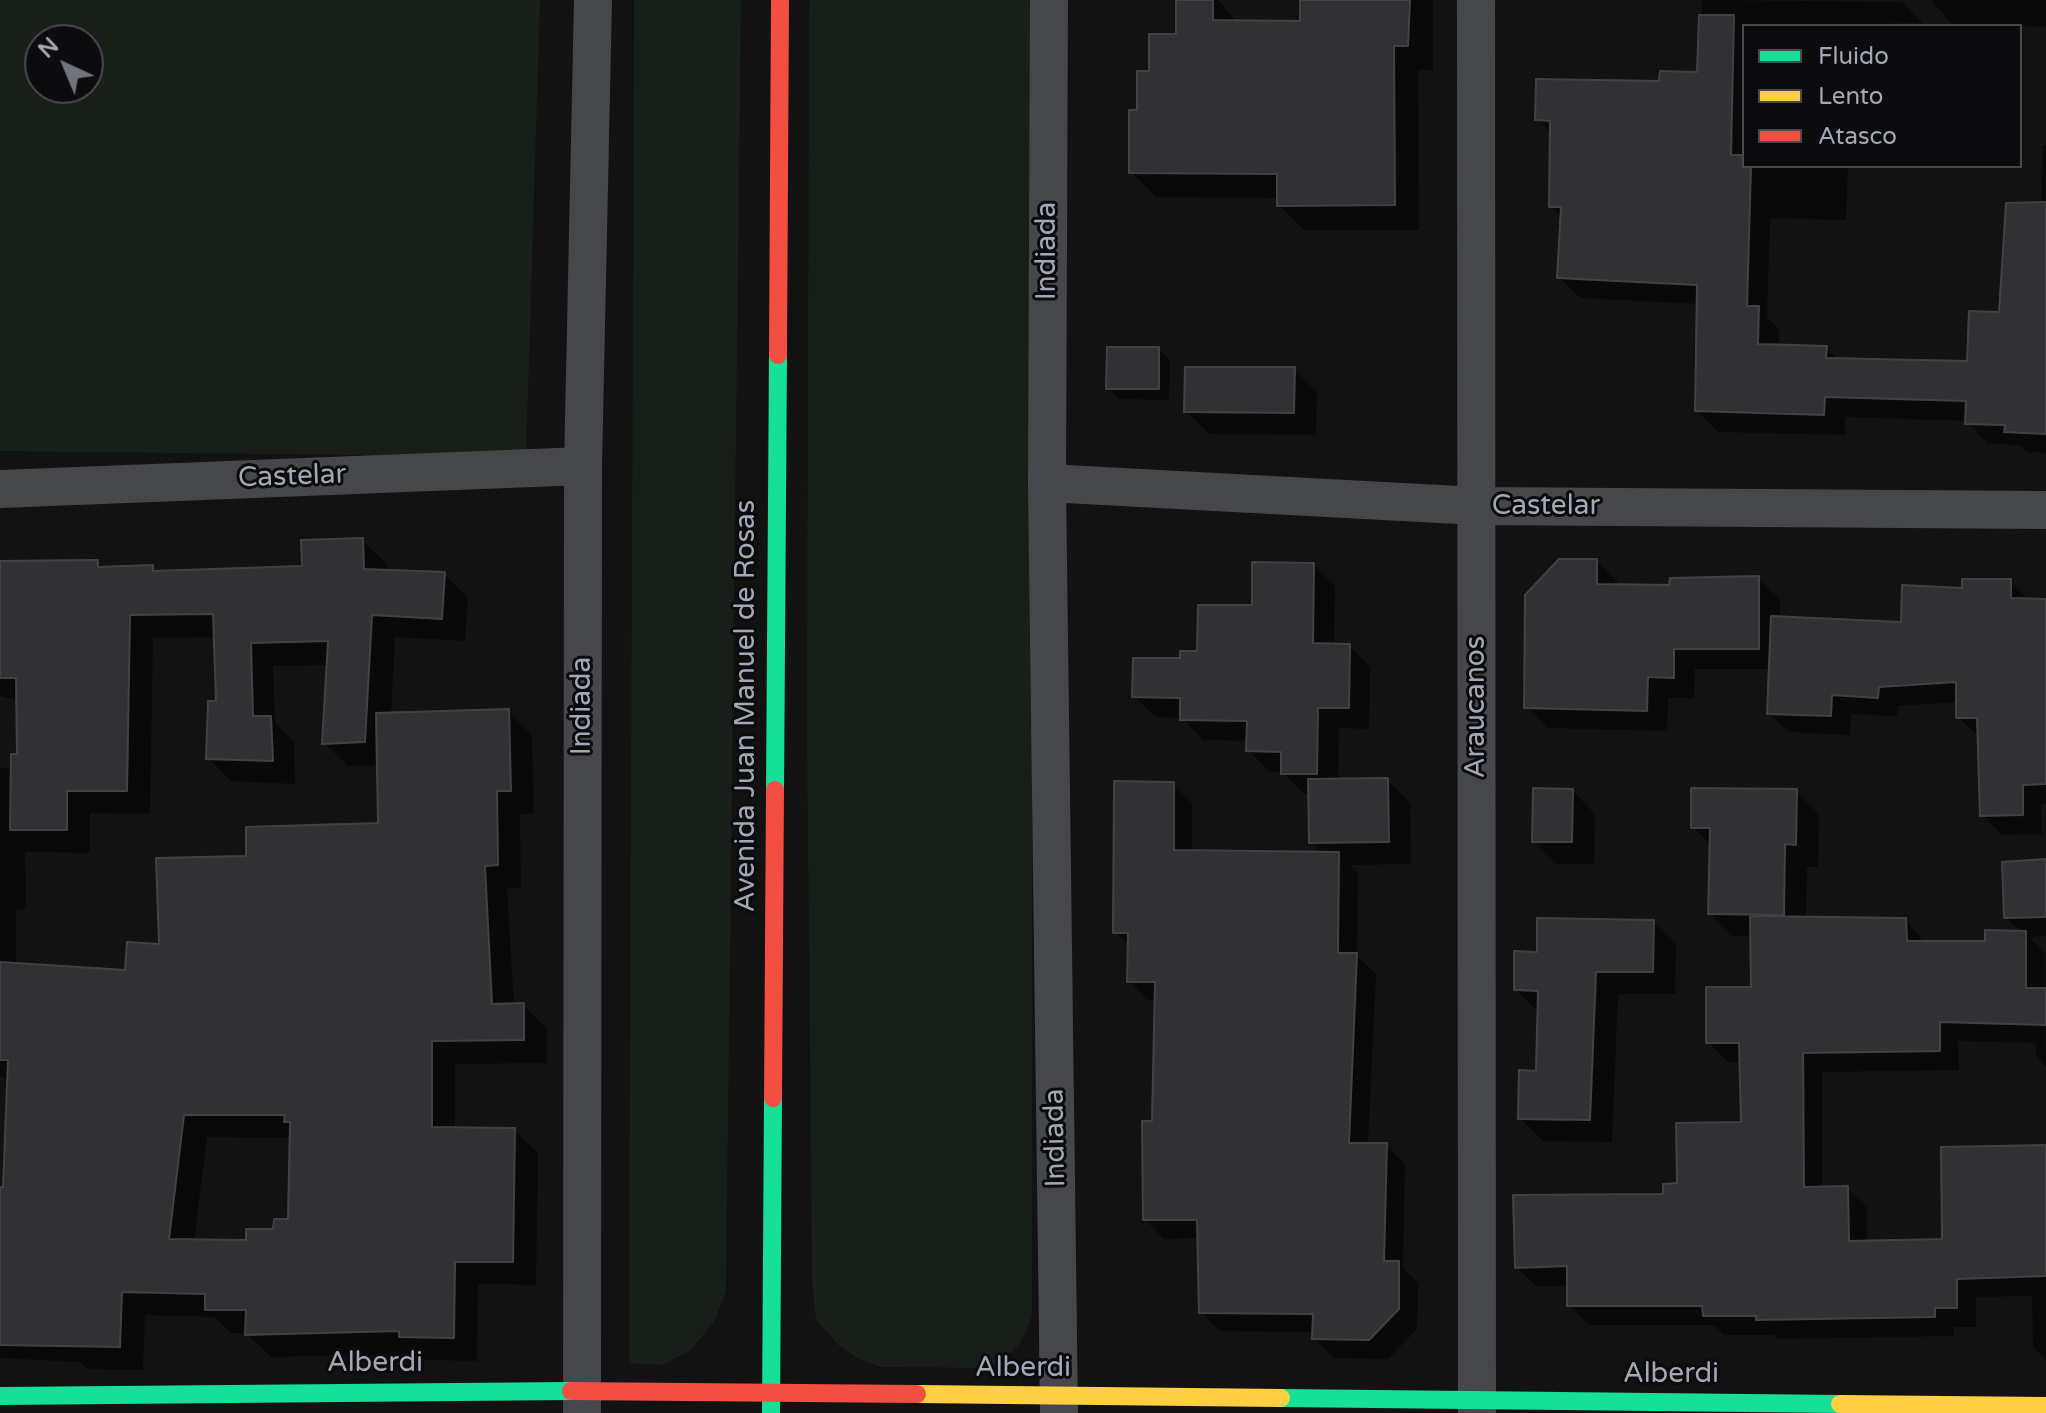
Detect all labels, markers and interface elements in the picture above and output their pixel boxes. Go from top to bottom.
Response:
north arrow [24,24,104,104]
legend [1742,24,2022,168]
text: N [33,33,64,64]
text: Fluido [1818,42,1889,71]
text: Lento [1818,82,1883,111]
text: Atasco [1818,122,1897,151]
street label: Indiada [1031,202,1065,300]
street label: Castelar [237,458,347,496]
street label: Castelar [1492,490,1600,524]
street label: Avenida Juan Manuel de Rosas [730,500,764,912]
street label: Araucanos [1460,636,1494,778]
street label: Indiada [566,657,600,755]
street label: Indiada [1038,1088,1074,1188]
street label: Alberdi [327,1347,423,1381]
street label: Alberdi [975,1352,1071,1386]
street label: Alberdi [1623,1358,1719,1392]

